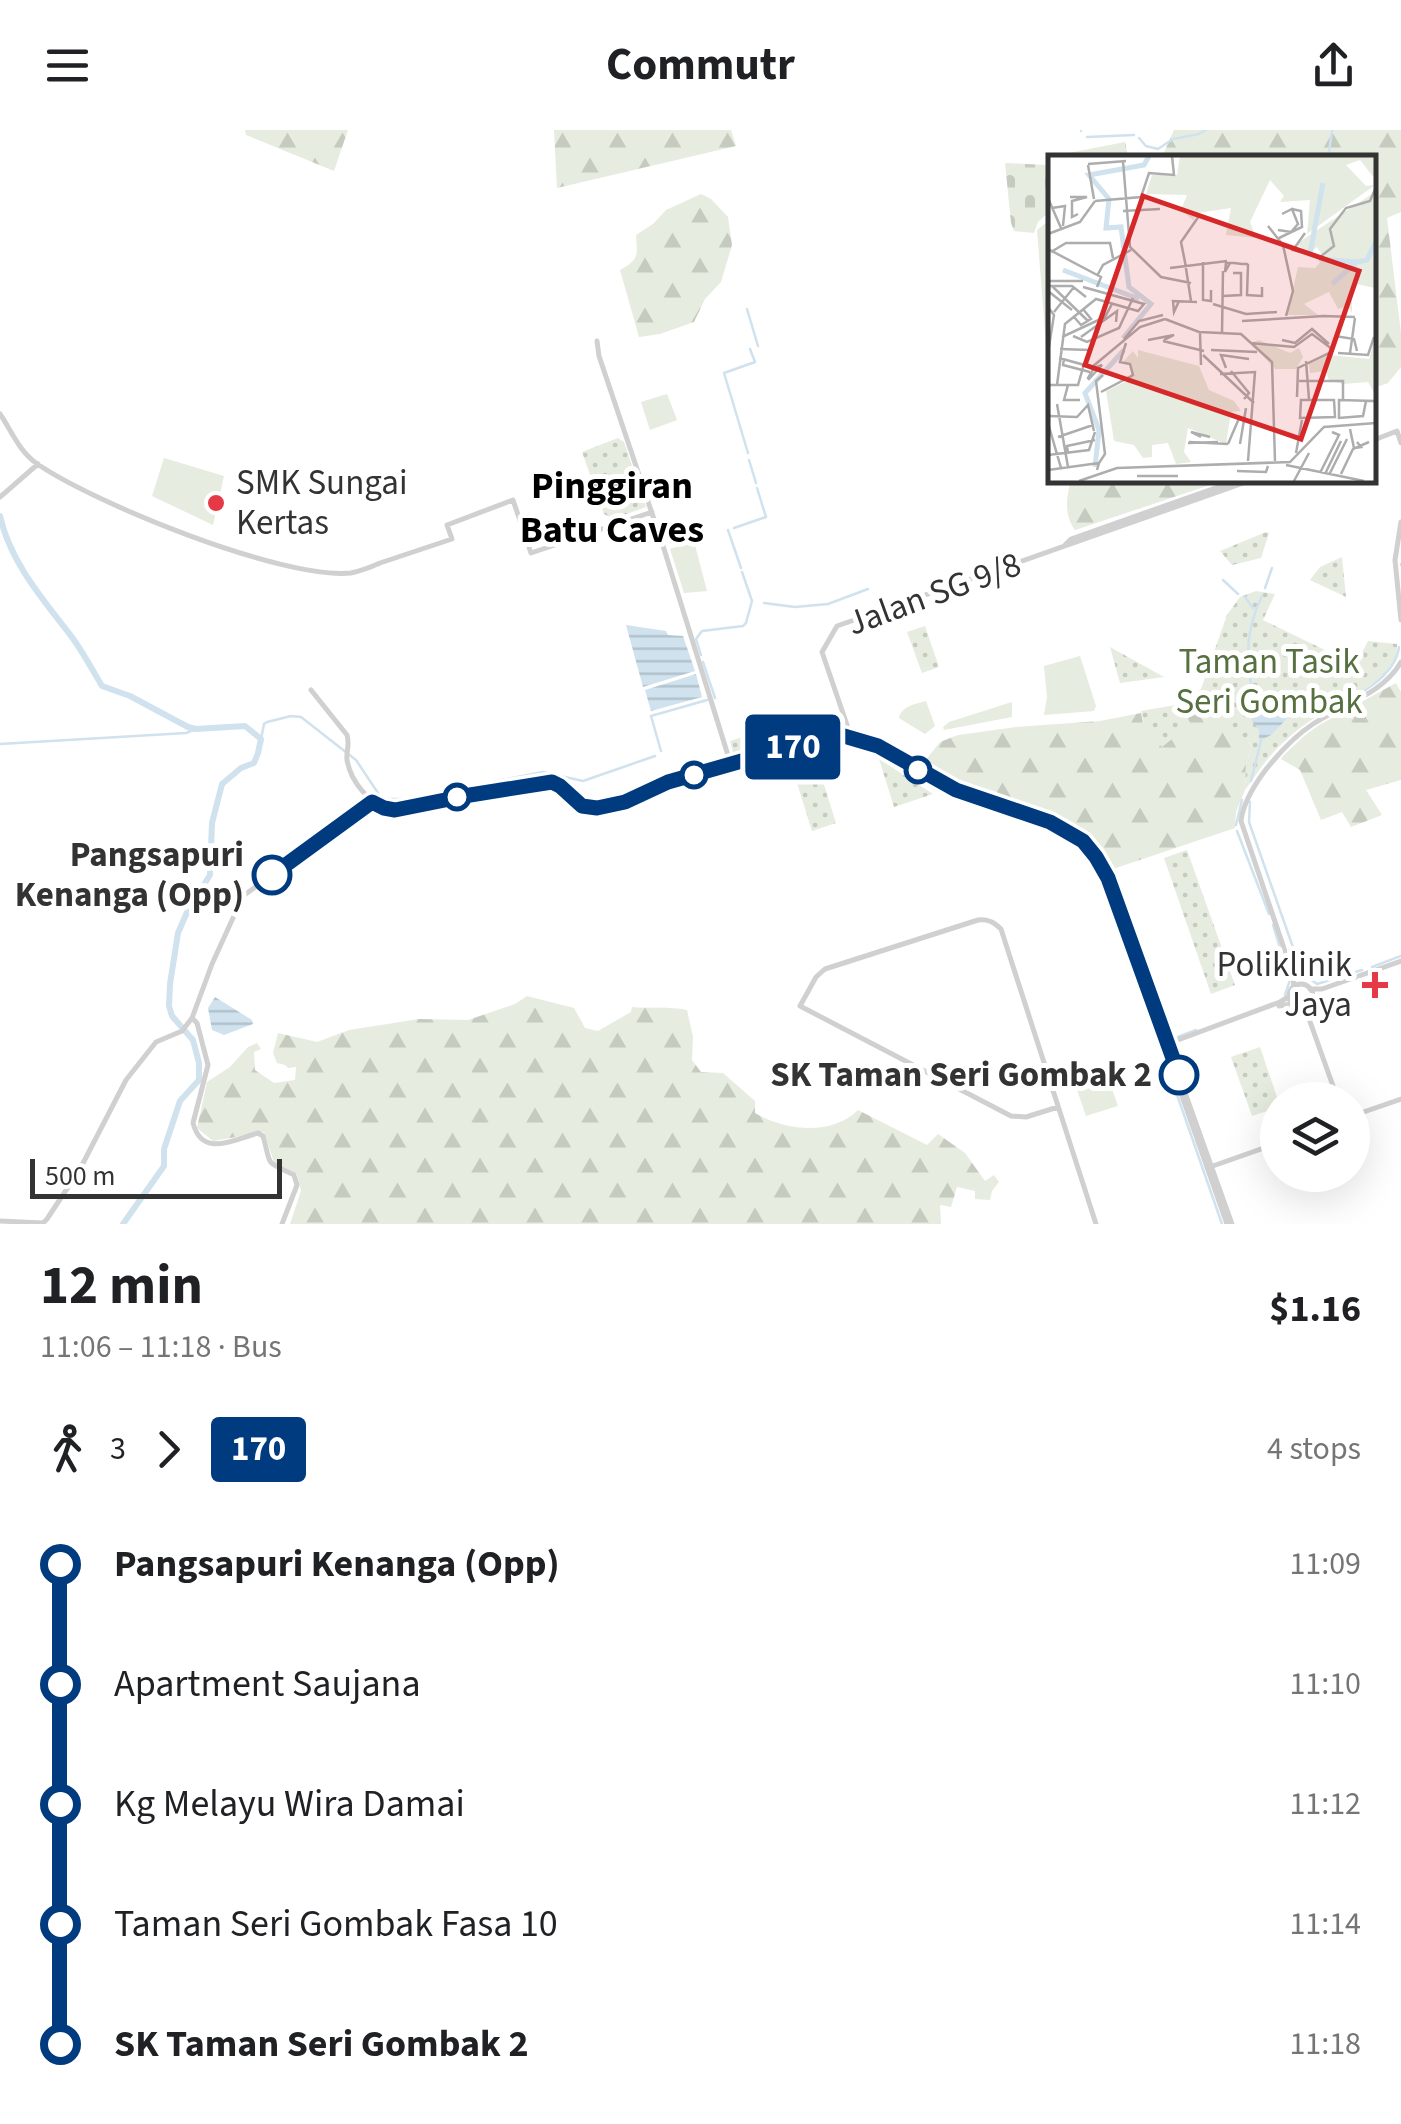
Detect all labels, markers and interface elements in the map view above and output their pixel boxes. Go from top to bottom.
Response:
text: Commutr [606,33,795,97]
icon: menu [40,38,95,93]
icon: share [1306,38,1361,93]
inset map [1048,155,1376,482]
place label: SMK Sungai Kertas [236,458,408,548]
district label: Pinggiran Batu Caves [520,459,704,557]
marker: SMK Sungai Kertas [205,492,227,514]
street label: Jalan SG 9/8 [840,539,1028,649]
park label: Taman Tasik Seri Gombak [1175,637,1363,727]
line badge: 170 [736,714,850,780]
text: 170 [765,722,821,772]
unlabelled marker [905,757,931,783]
unlabelled marker [681,762,707,788]
unlabelled marker [444,784,470,810]
place label: Pangsapuri Kenanga (Opp) [15,830,244,920]
marker: Pangsapuri Kenanga (Opp) [253,856,291,894]
place label: Poliklinik Jaya [1217,940,1353,1030]
marker: Poliklinik Jaya [1362,972,1388,998]
place label: SK Taman Seri Gombak 2 [770,1050,1152,1100]
marker: SK Taman Seri Gombak 2 [1160,1056,1198,1094]
map controls [1260,1082,1370,1192]
button: layers [1260,1082,1370,1192]
scale bar [30,1154,282,1198]
text: 500 m [45,1156,116,1196]
text: 12 min [40,1247,203,1325]
text: $1.16 [1269,1282,1361,1336]
text: 11:06 – 11:18 · Bus [40,1324,282,1370]
icon: walk [40,1422,95,1477]
icon: forward [141,1422,196,1477]
text: 170 [231,1424,286,1474]
text: 3 [110,1426,126,1472]
text: 4 stops [1267,1426,1361,1472]
text: Pangsapuri Kenanga (Opp) [114,1537,560,1591]
text: 11:09 [1289,1541,1361,1587]
text: Apartment Saujana [114,1657,421,1711]
text: 11:10 [1289,1661,1361,1707]
text: Kg Melayu Wira Damai [114,1777,465,1831]
text: 11:12 [1289,1781,1361,1827]
text: Taman Seri Gombak Fasa 10 [114,1897,558,1951]
text: 11:14 [1289,1901,1361,1947]
text: SK Taman Seri Gombak 2 [114,2017,529,2071]
text: 11:18 [1289,2021,1361,2067]

